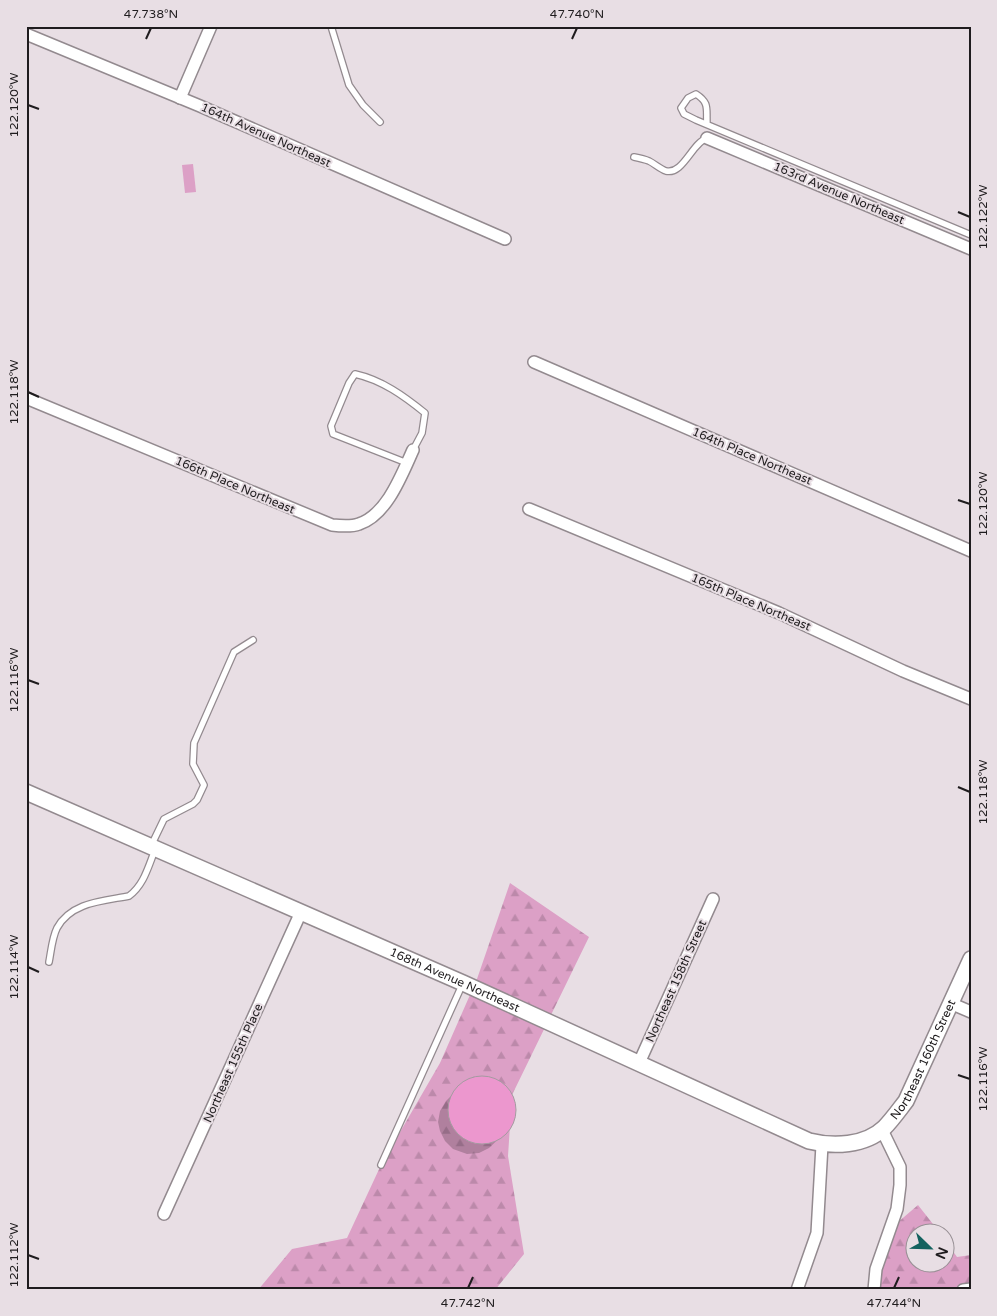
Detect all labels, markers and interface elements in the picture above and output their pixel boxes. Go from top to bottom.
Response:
text: 47.738°N [124,7,178,21]
text: 47.740°N [550,7,604,21]
text: 122.120°W [7,72,21,138]
street label: 164th Avenue Northeast [199,100,334,170]
street label: 163rd Avenue Northeast [771,159,907,227]
text: 122.122°W [976,184,990,250]
text: 122.118°W [7,359,21,425]
street label: 164th Place Northeast [690,424,814,488]
street label: 166th Place Northeast [173,453,297,517]
text: 122.120°W [976,471,990,537]
street label: 165th Place Northeast [689,570,813,634]
text: 122.116°W [7,648,21,712]
text: 122.118°W [976,759,990,825]
street label: Northeast 158th Street [643,917,709,1044]
text: 122.114°W [7,934,21,1000]
street label: 168th Avenue Northeast [387,945,522,1015]
street label: Northeast 160th Street [887,997,959,1122]
street label: Northeast 155th Place [200,1001,266,1125]
text: 122.116°W [976,1047,990,1111]
text: 122.112°W [7,1222,21,1288]
north arrow [904,1224,954,1274]
text: N [931,1244,952,1261]
text: 47.742°N [441,1296,495,1310]
text: 47.744°N [867,1296,921,1310]

